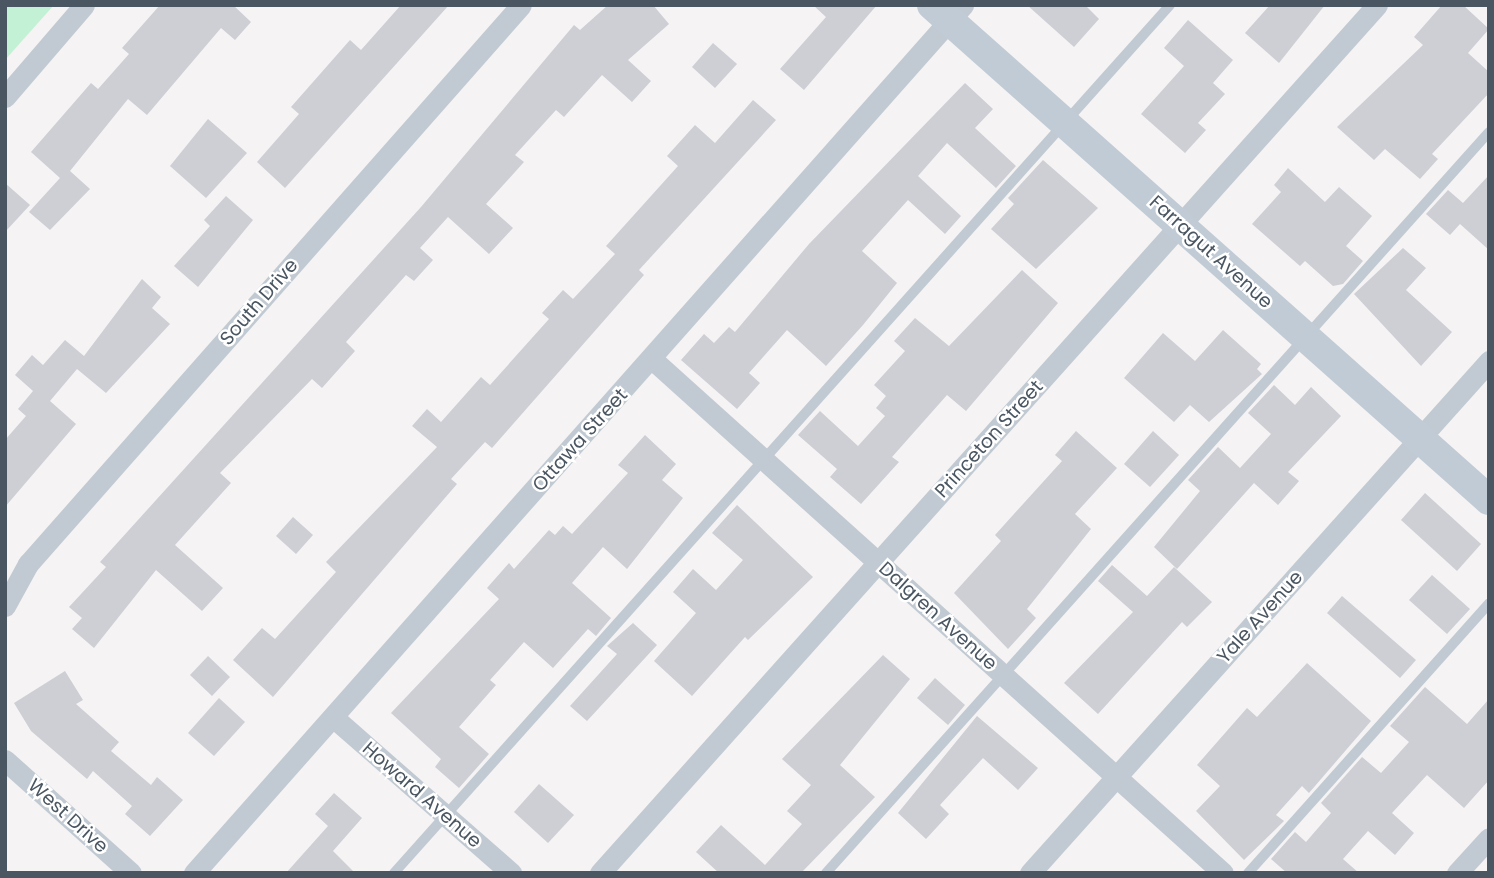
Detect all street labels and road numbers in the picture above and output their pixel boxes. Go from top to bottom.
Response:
street label: Farragut Avenue [1145,191,1277,313]
street label: South Drive [215,254,303,350]
street label: Princeton Street [930,376,1048,502]
street label: Ottawa Street [528,384,632,496]
street label: Dalgren Avenue [874,557,1002,675]
street label: Yale Avenue [1212,566,1308,668]
street label: Howard Avenue [358,737,486,853]
street label: West Drive [23,774,113,858]

